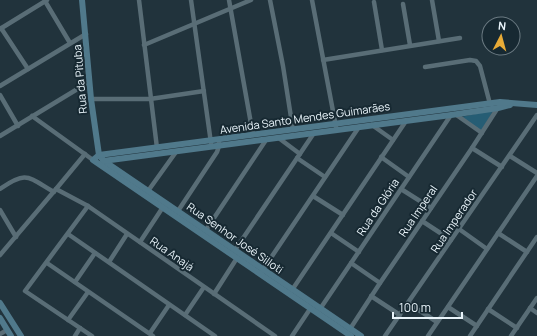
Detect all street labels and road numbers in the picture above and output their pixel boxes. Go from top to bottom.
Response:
street label: Rua da Pituba [69,44,90,114]
street label: Avenida Santo Mendes Guimarães [219,98,391,137]
street label: Rua da Glória [353,175,402,238]
street label: Rua Imperal [395,182,440,239]
street label: Rua Imperador [427,186,480,255]
street label: Rua Senhor José Silloti [184,199,286,277]
street label: Rua Anajá [147,233,197,274]

